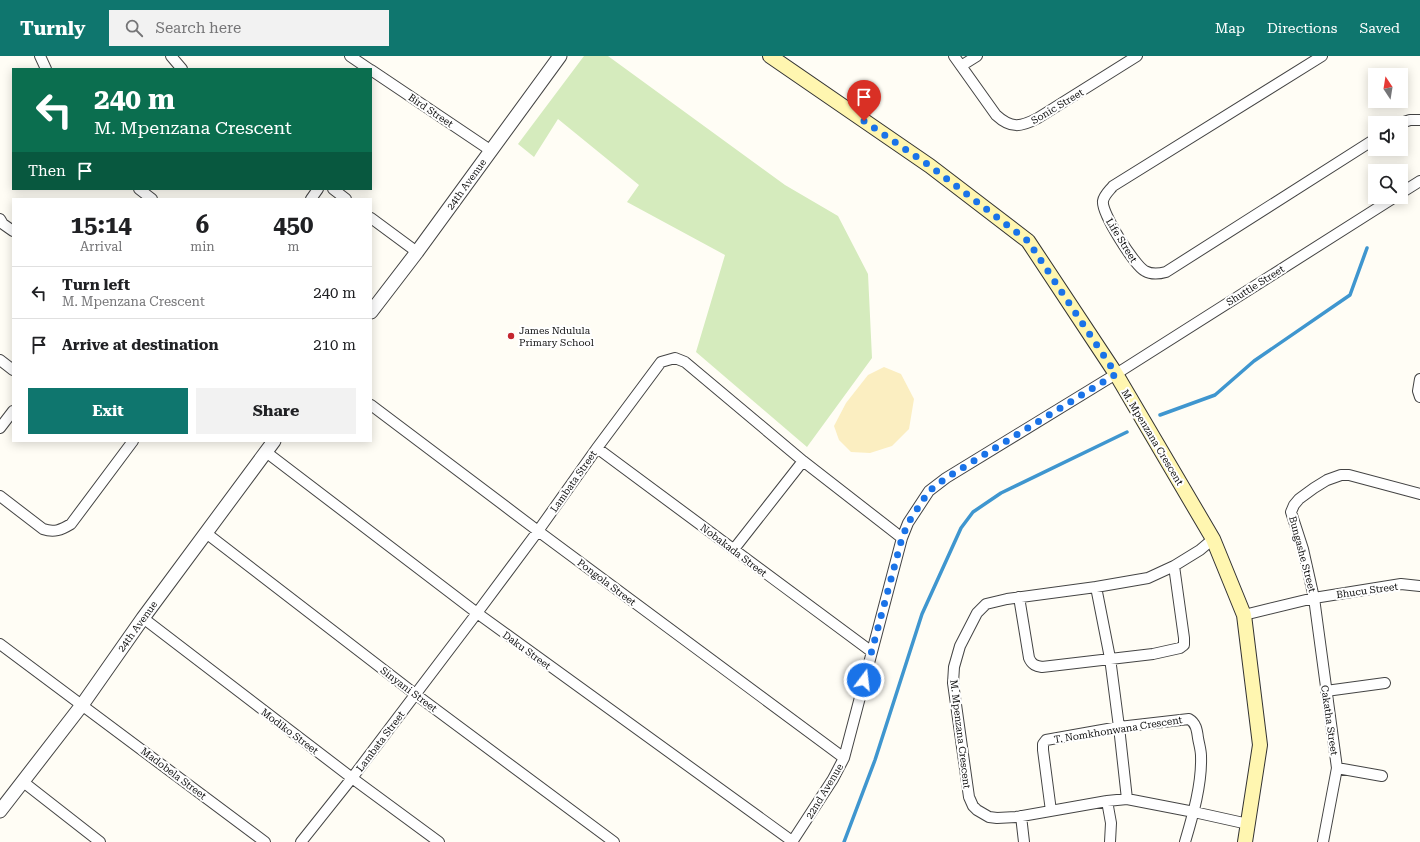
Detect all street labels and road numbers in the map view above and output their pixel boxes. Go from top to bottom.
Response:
street label: Sonic Street [1029,86,1086,126]
street label: Bird Street [406,91,455,130]
street label: 24th Avenue [444,156,489,212]
street label: Life Street [1104,216,1140,265]
street label: Shuttle Street [1224,263,1286,308]
street label: M. Mpenzana Crescent [1120,387,1186,487]
street label: Lambata Street [548,448,599,514]
street label: Bungashe Street [1287,515,1318,594]
street label: Nobakada Street [698,522,769,579]
street label: Pongola Street [575,557,638,608]
street label: Bhucu Street [1335,581,1399,600]
street label: 24th Avenue [115,598,160,654]
street label: Daku Street [500,629,553,672]
street label: Sinyani Street [378,665,439,714]
street label: M. Mpenzana Crescent [948,679,973,790]
street label: Cakatha Street [1319,684,1340,756]
street label: Modiko Street [259,706,321,757]
street label: Lambata Street [354,709,407,774]
street label: T. Nomkhonwana Crescent [1053,714,1183,745]
street label: Madobela Street [139,745,209,802]
street label: 22nd Avenue [804,761,845,821]

